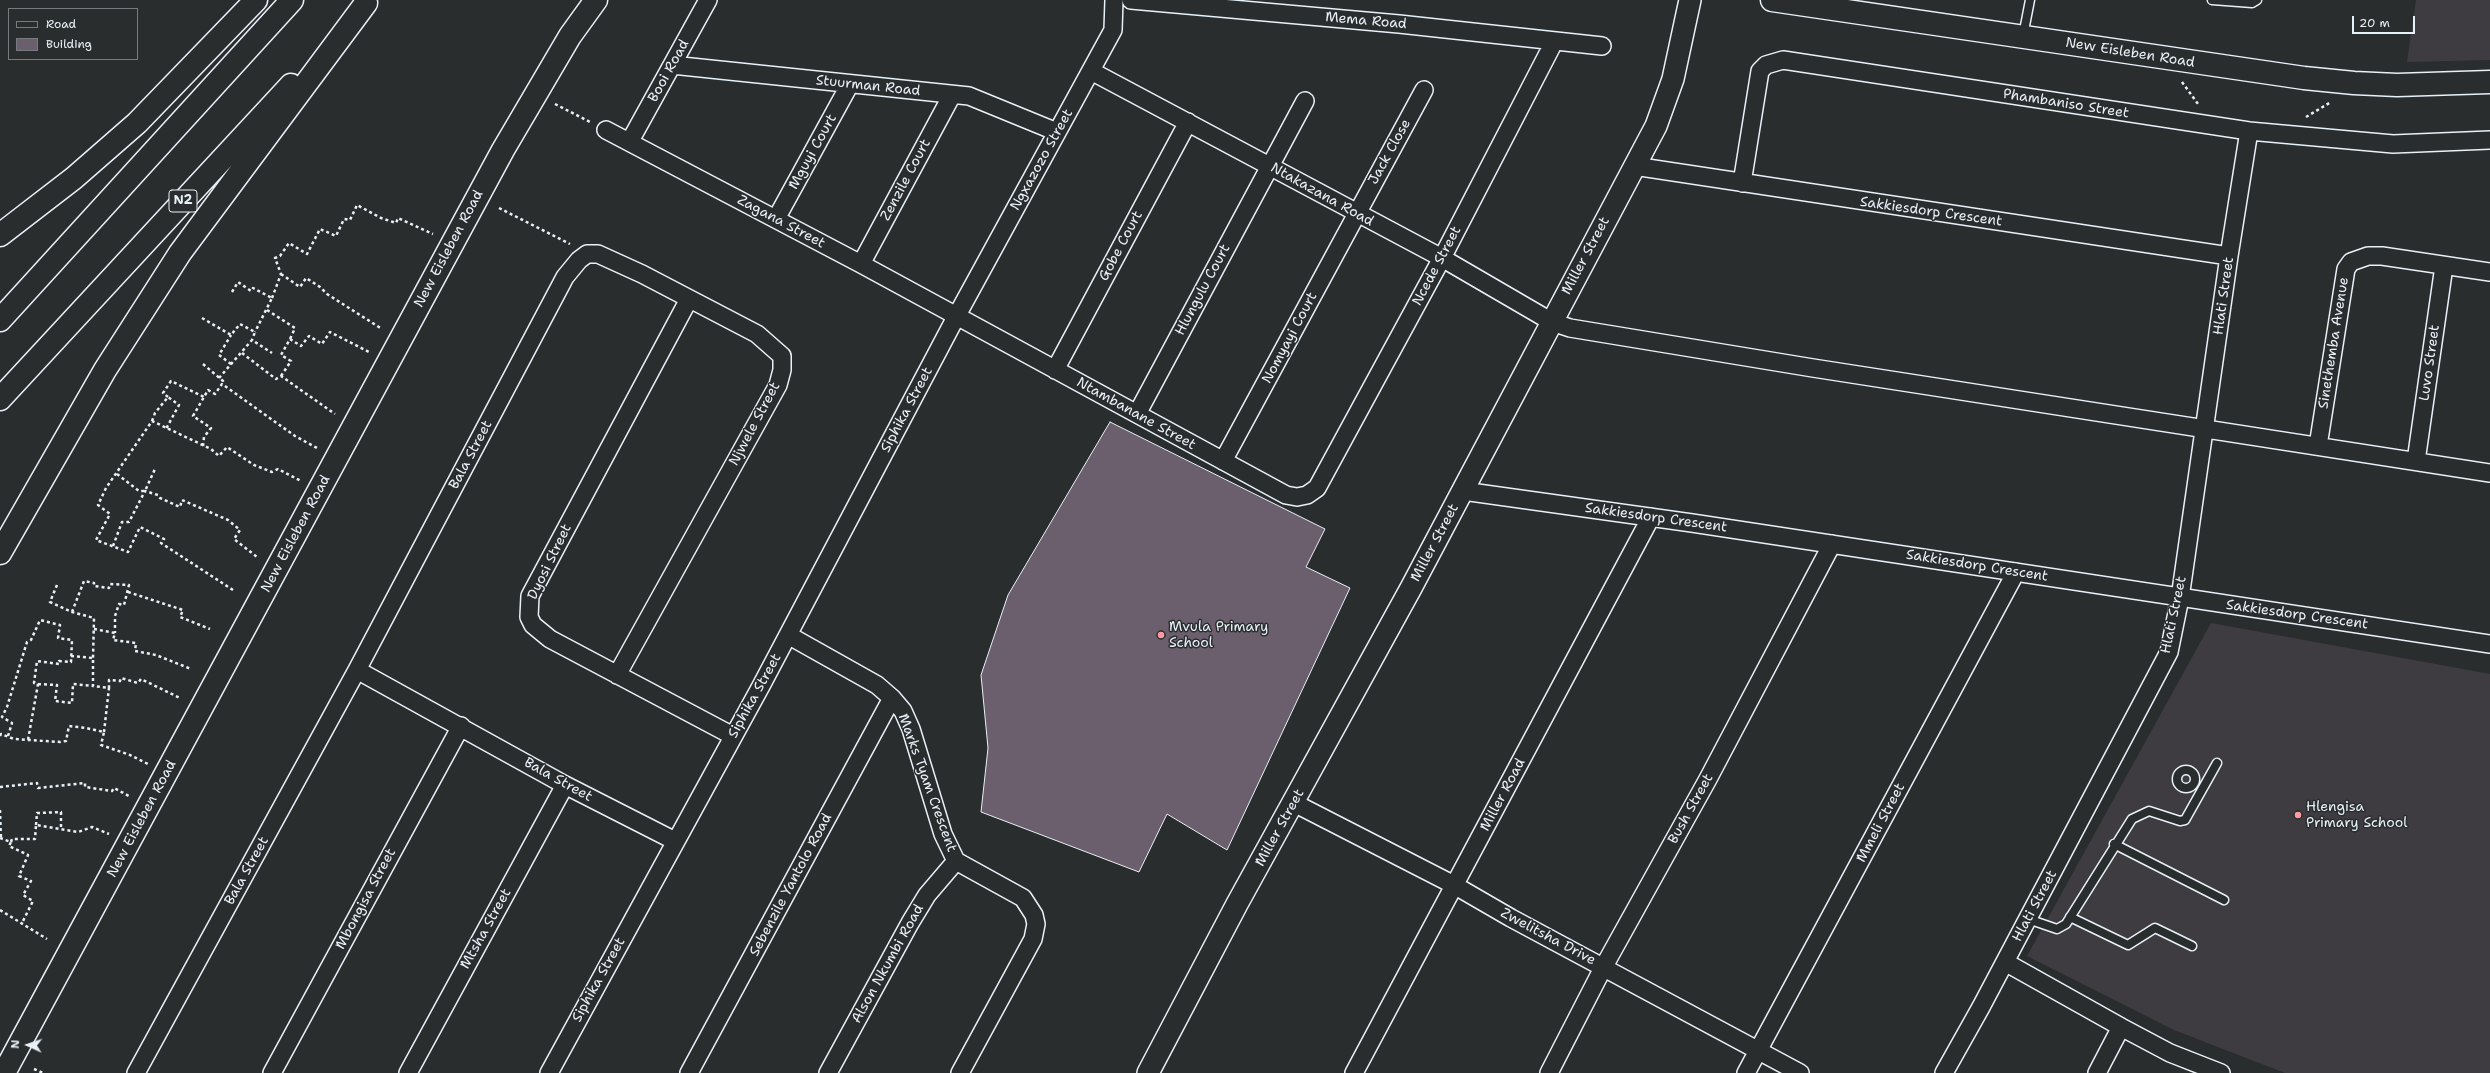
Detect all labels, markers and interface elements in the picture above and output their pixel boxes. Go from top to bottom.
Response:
legend [8,8,138,60]
scale bar [2354,8,2417,34]
street label: Mema Road [1325,9,1407,33]
text: 20 m [2359,15,2390,31]
text: Road [46,16,76,32]
street label: New Eisleben Road [2064,34,2196,72]
text: Building [46,36,92,52]
street label: Booi Road [645,37,693,105]
street label: Stuurman Road [815,72,921,100]
street label: Phambaniso Street [2002,86,2130,122]
street label: Ngxazozo Street [1007,106,1077,214]
street label: Mguyi Court [785,111,841,193]
street label: Jack Close [1365,116,1415,188]
street label: Zenzile Court [877,136,935,224]
street label: Ntakazana Road [1268,160,1376,230]
street label: New Eisleben Road [411,187,487,311]
road number: N2 [169,190,197,212]
street label: Zagana Street [734,192,828,252]
street label: Sakkiesdorp Crescent [1859,194,2003,230]
street label: Gobe Court [1096,208,1146,284]
street label: Miller Street [1558,214,1614,298]
street label: Ncede Street [1409,223,1465,309]
street label: Hlungulu Court [1172,241,1234,339]
street label: Hlati Street [2210,256,2238,336]
street label: Sinethemba Avenue [2315,276,2353,410]
street label: Nomyayi Court [1259,289,1321,387]
street label: Luvo Street [2416,324,2444,402]
street label: Siphika Street [877,365,937,455]
street label: Ntambanane Street [1073,374,1199,454]
street label: Njwele Street [726,379,784,469]
street label: Bala Street [446,418,496,492]
street label: New Eisleben Road [258,472,334,596]
street label: Sakkiesdorp Crescent [1584,500,1728,536]
street label: Miller Street [1407,501,1463,585]
street label: Dyosi Street [524,521,576,603]
street label: Sakkiesdorp Crescent [1905,546,2049,586]
street label: Hlati Street [2158,575,2190,655]
street label: Sakkiesdorp Crescent [2225,597,2369,633]
place label: Mvula Primary School [1169,619,1268,652]
marker: Mvula Primary School [1156,630,1166,640]
street label: Siphika Street [725,651,785,741]
street label: Marks Tyam Crescent [894,712,960,854]
street label: Bala Street [521,754,595,806]
street label: Miller Road [1477,756,1529,834]
street label: New Eisleben Road [104,757,180,881]
street label: Bush Street [1665,771,1717,847]
street label: Mmeli Street [1853,781,1909,865]
street label: Miller Street [1252,786,1308,870]
place label: Hlengisa Primary School [2306,799,2407,832]
marker: Hlengisa Primary School [2293,810,2303,820]
street label: Sebenzile Yantolo Road [746,811,836,959]
street label: Bala Street [221,834,273,908]
street label: Mbongisa Street [332,846,400,952]
street label: Hlati Street [2009,867,2061,945]
street label: Mtsha Street [457,886,515,972]
street label: Alson Nkumbi Road [848,902,928,1026]
street label: Zwelitsha Drive [1498,905,1598,969]
street label: Siphika Street [569,935,629,1025]
north arrow [8,1025,48,1065]
text: N [8,1040,23,1049]

